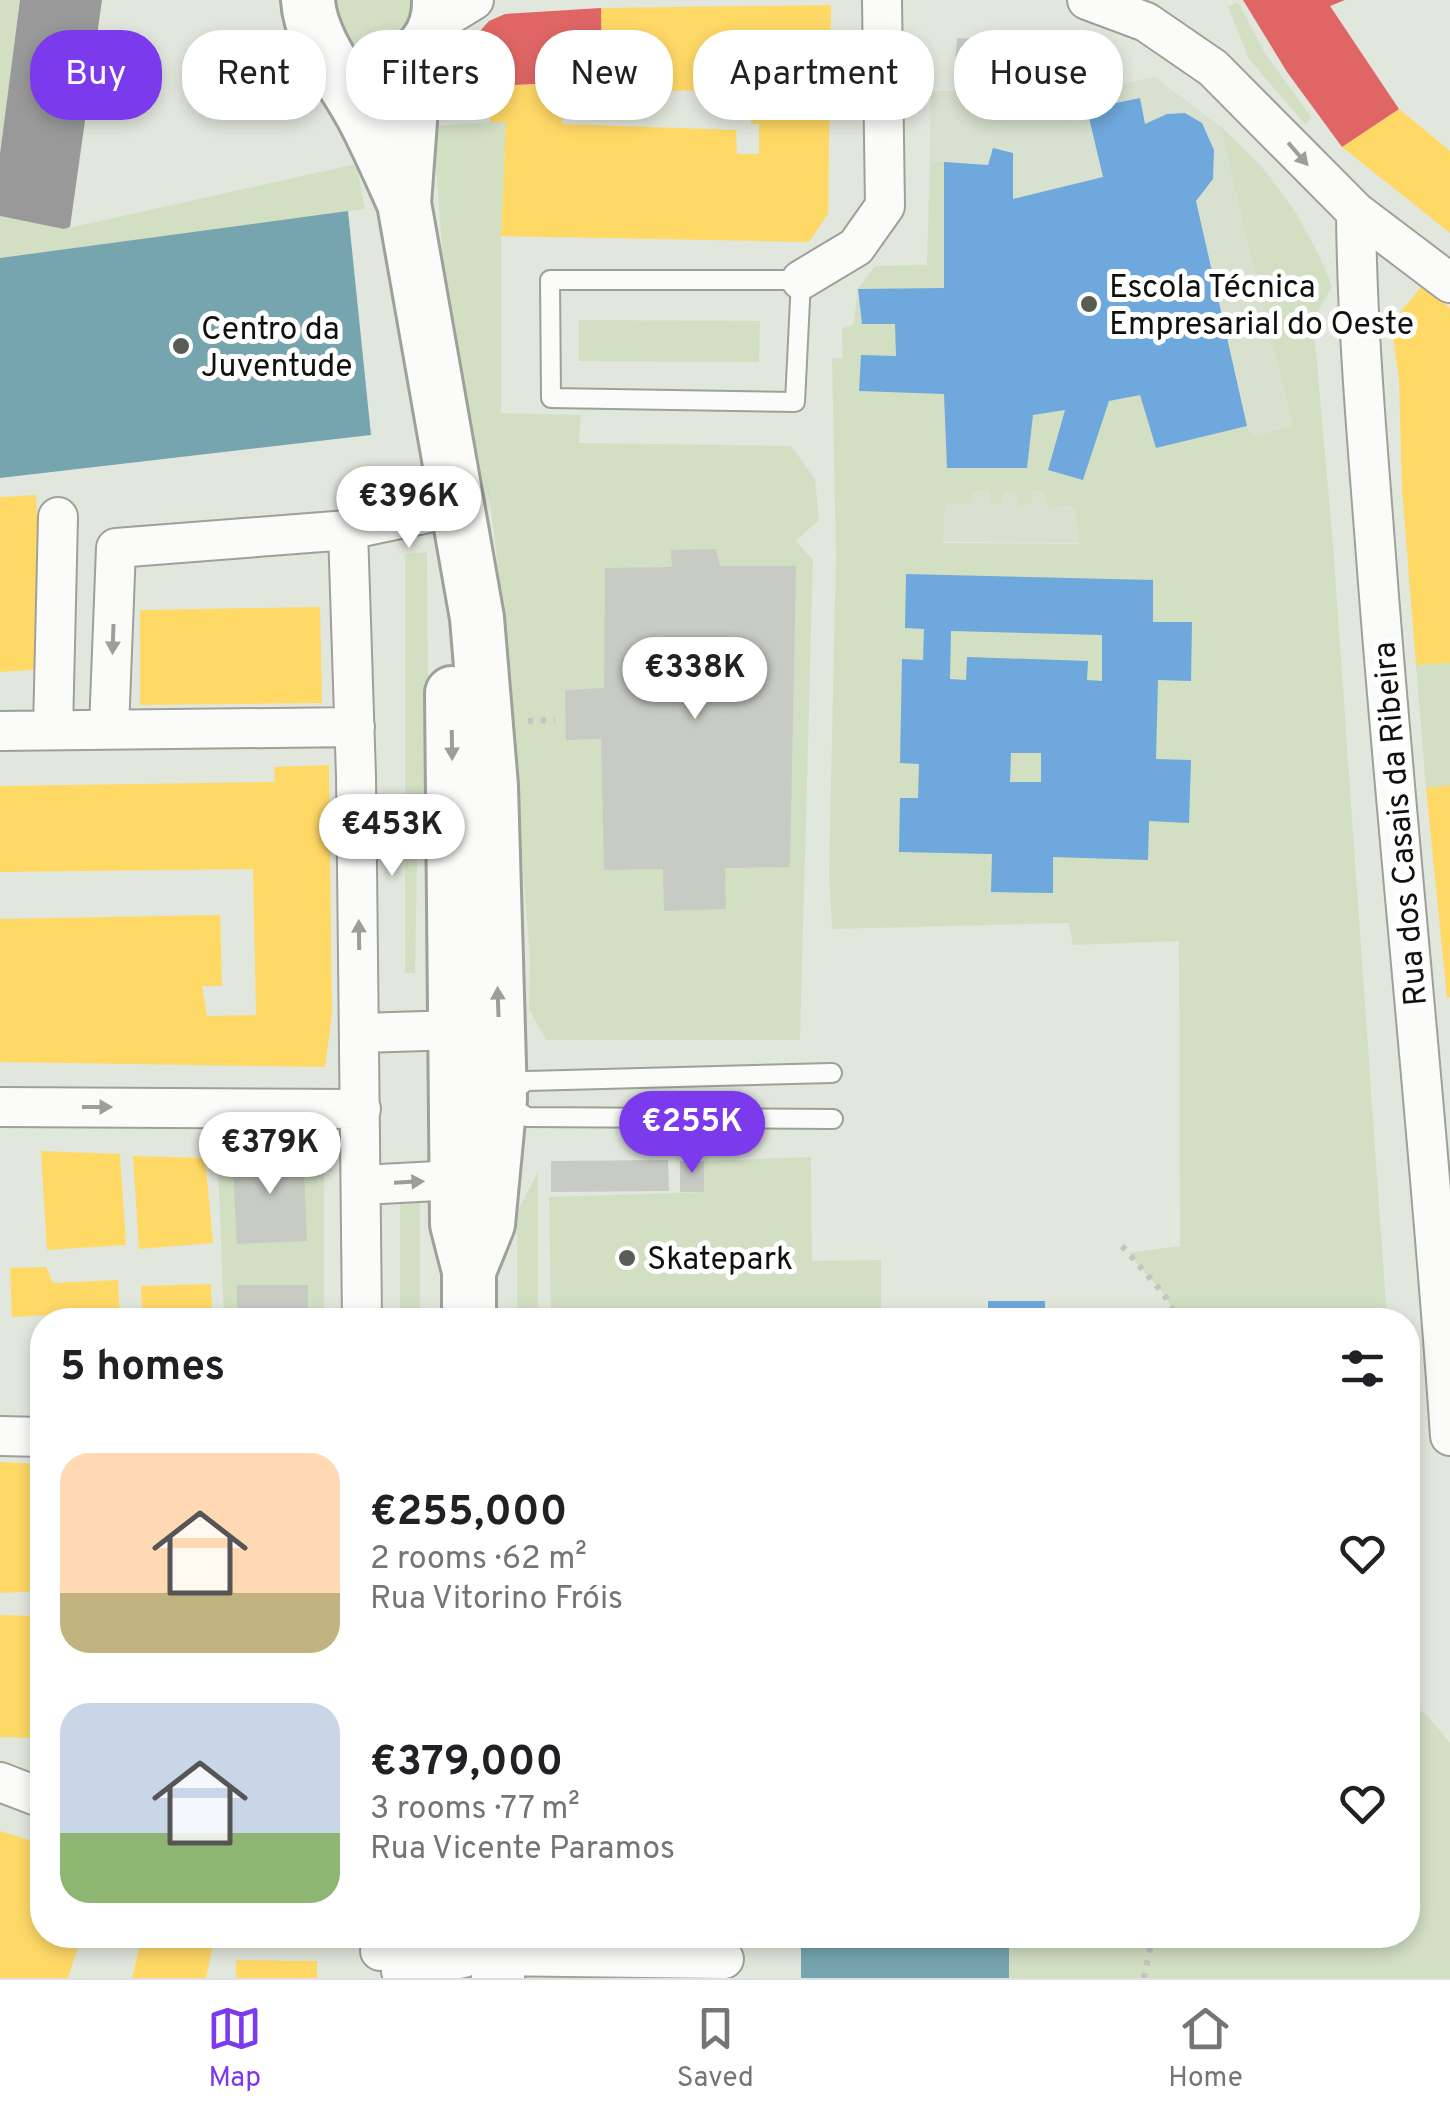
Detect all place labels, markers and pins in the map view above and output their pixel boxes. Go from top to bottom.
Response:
place label: Escola Técnica Empresarial do Oeste [1109,269,1414,346]
marker: Escola Técnica Empresarial do Oeste [1078,293,1100,315]
place label: Centro da Juventude [201,311,352,388]
marker: Centro da Juventude [170,335,192,357]
pin: €396K [339,466,479,551]
pin: €338K [625,637,765,722]
pin: €453K [322,794,462,879]
pin: €255K [622,1091,762,1176]
pin: €379K [200,1112,340,1197]
place label: Skatepark [647,1241,793,1281]
marker: Skatepark [616,1247,638,1269]

